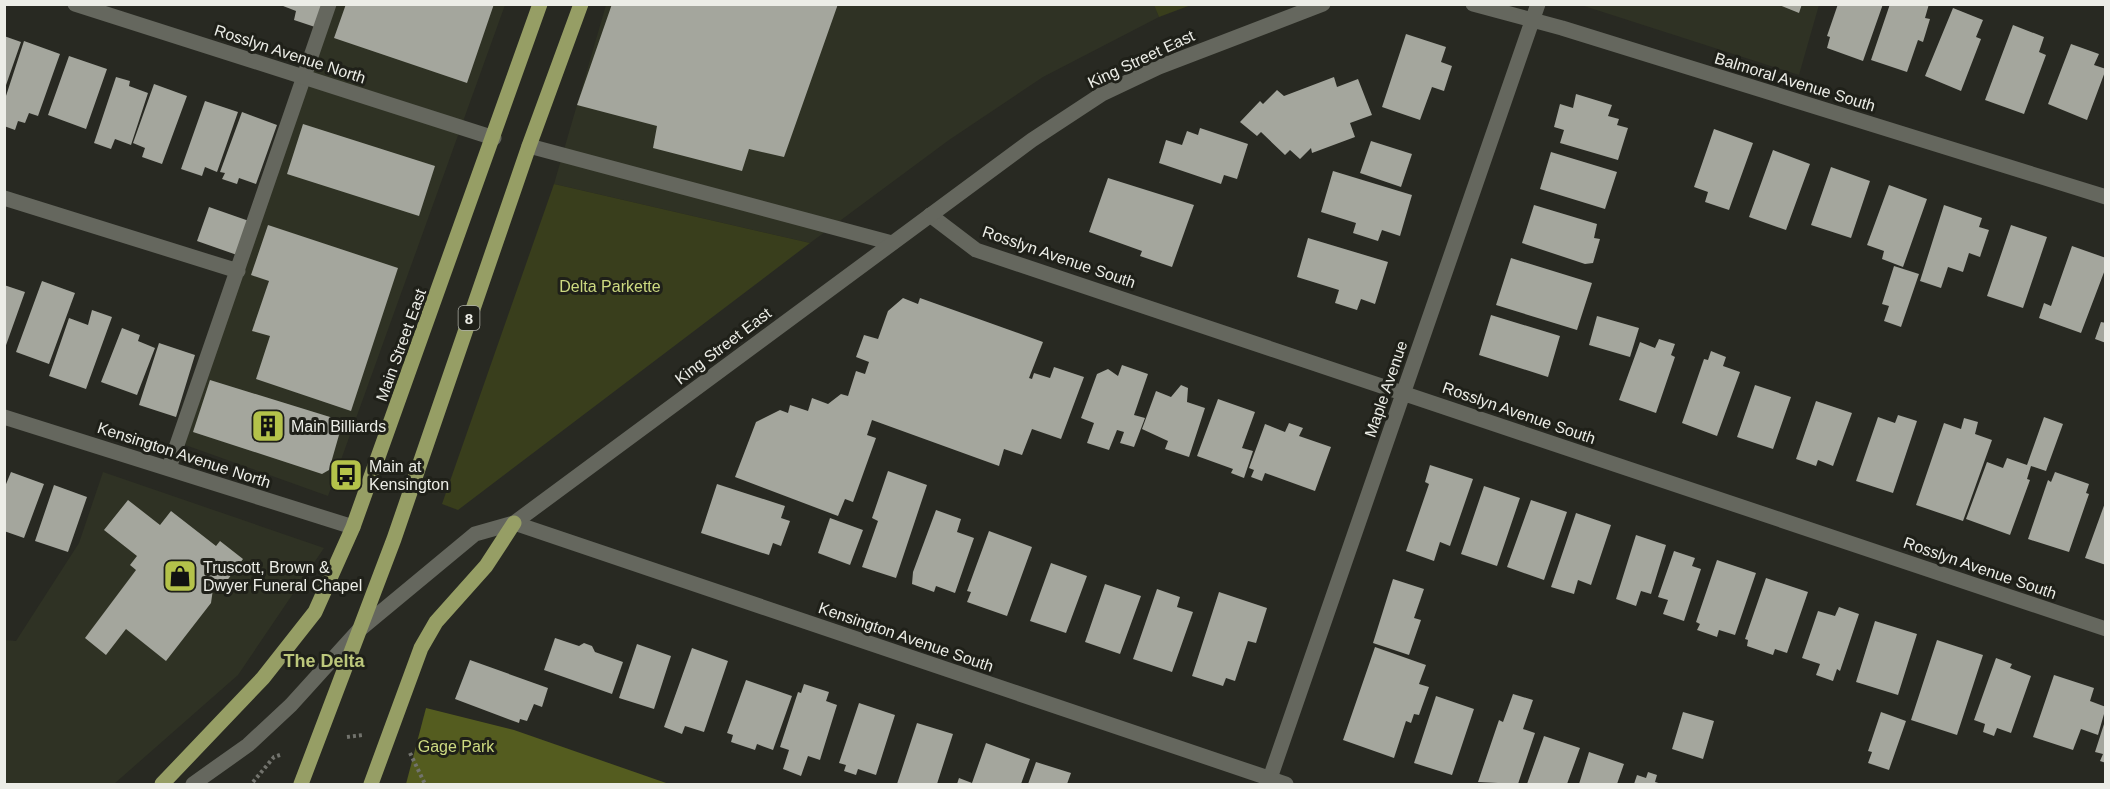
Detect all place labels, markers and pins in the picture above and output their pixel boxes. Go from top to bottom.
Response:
building icon: Main Billiards [250,408,286,444]
place label: Main Billiards [291,418,386,435]
bus stop icon: Main at Kensington [328,457,364,493]
place label: Main at Kensington [369,458,449,493]
shop icon: Truscott, Brown & Dwyer Funeral Chapel [162,558,198,594]
place label: Truscott, Brown & Dwyer Funeral Chapel [203,559,362,594]

